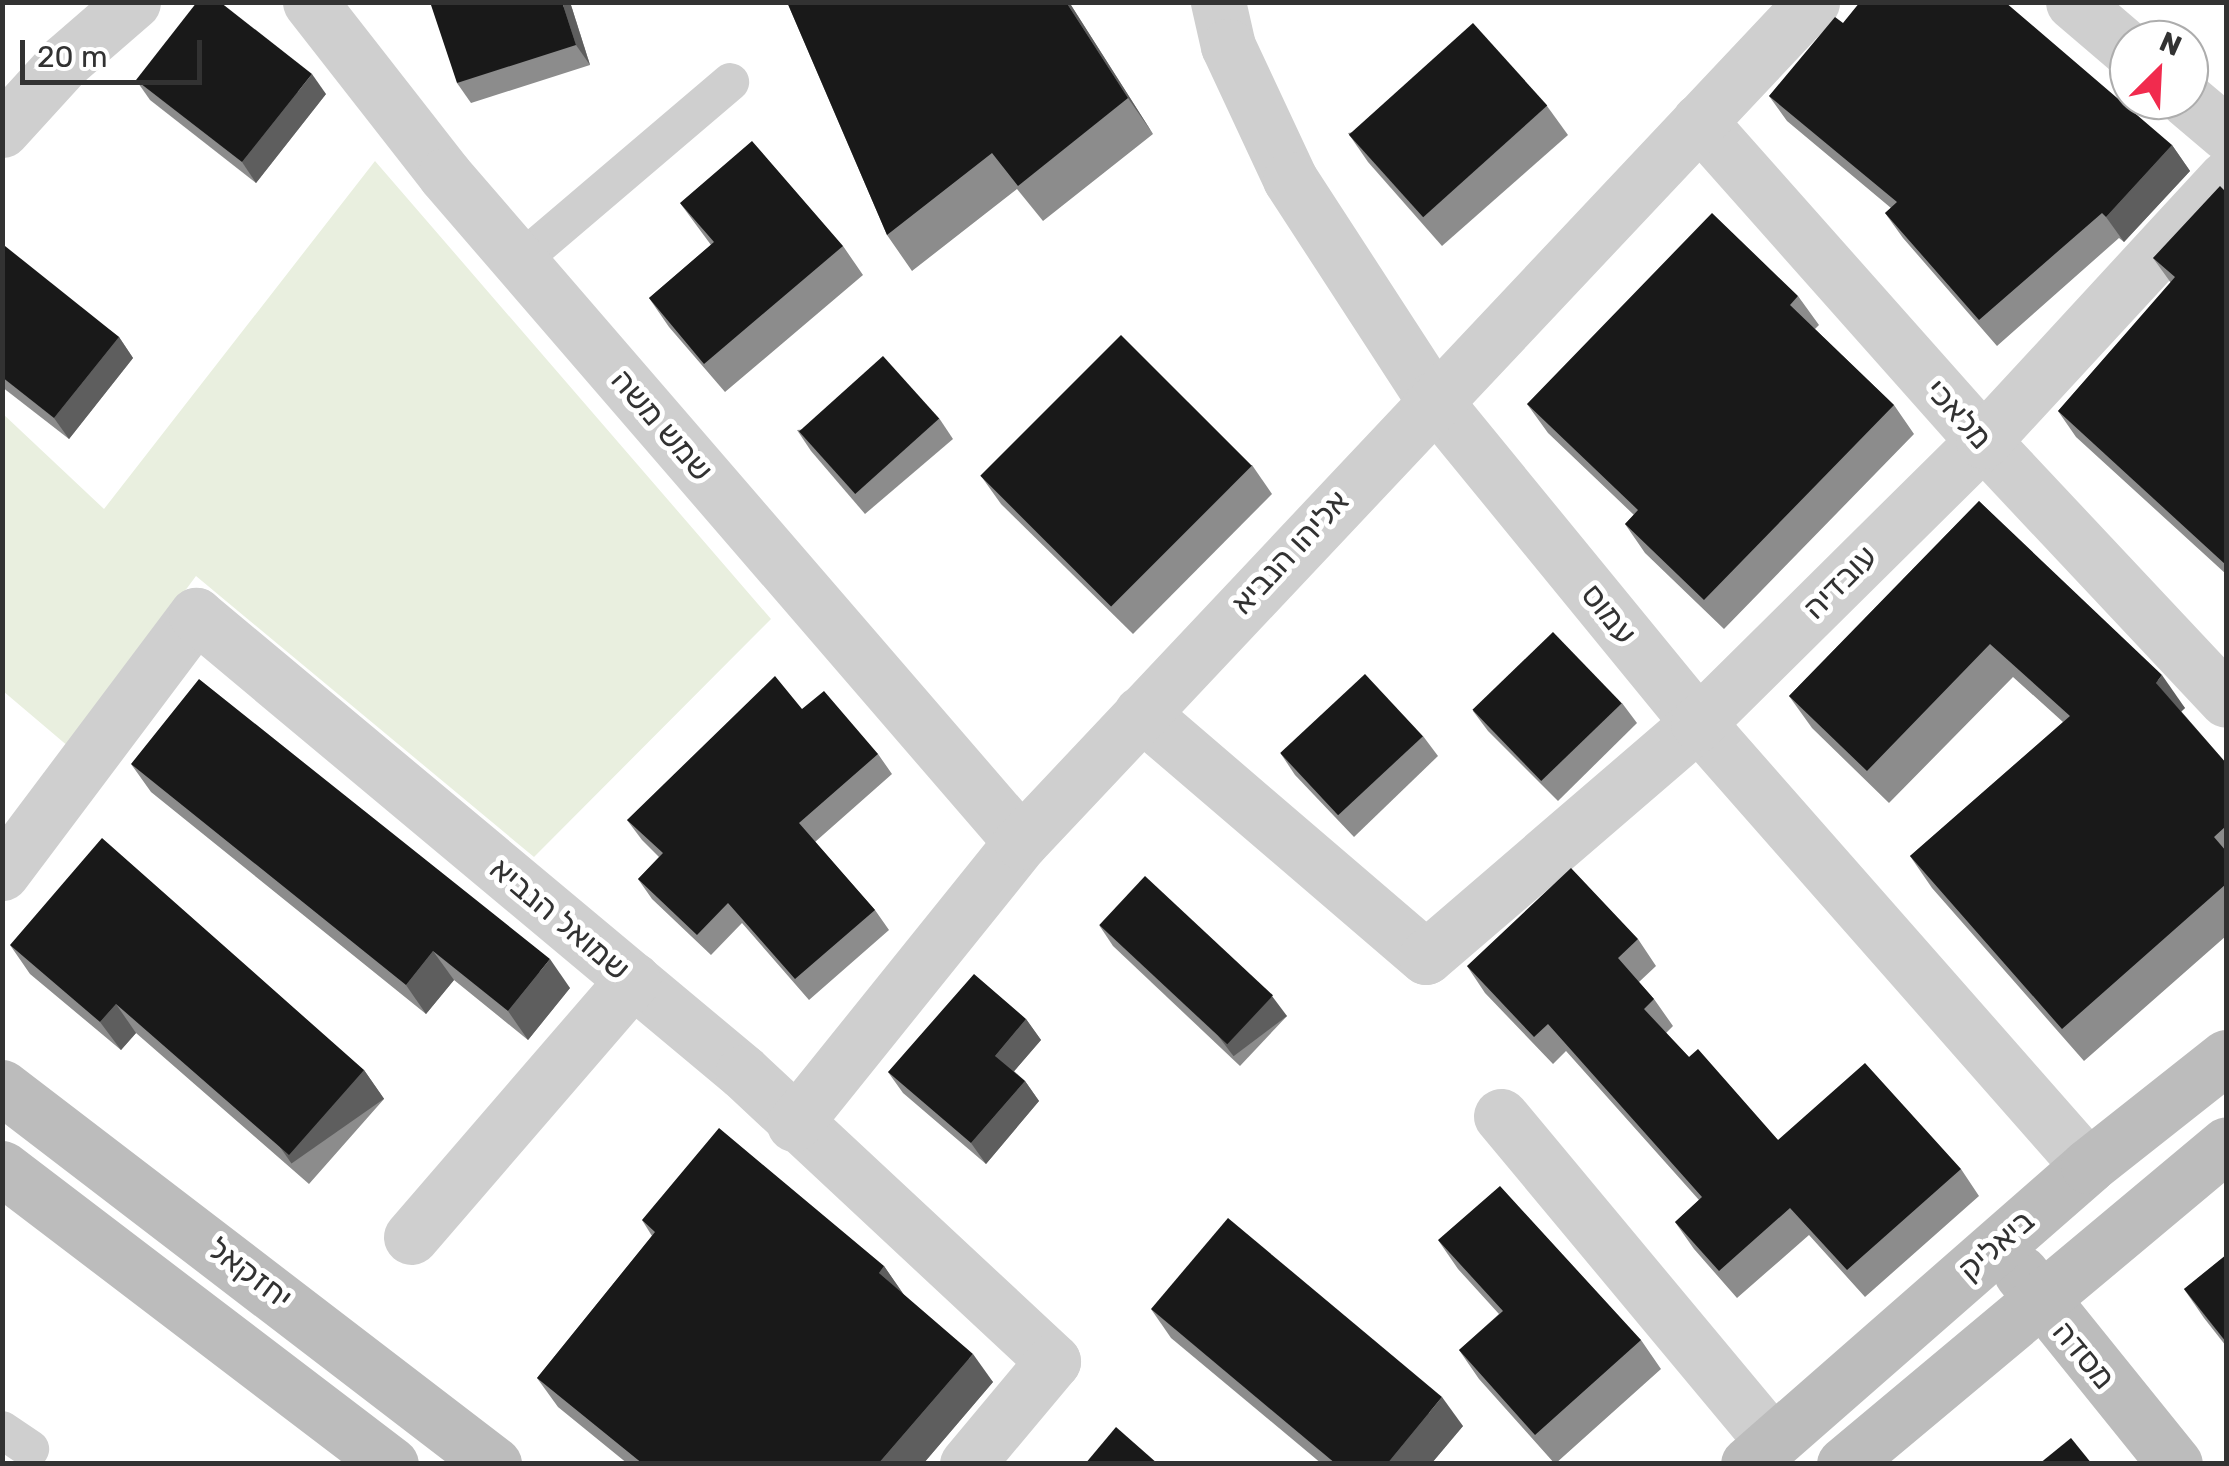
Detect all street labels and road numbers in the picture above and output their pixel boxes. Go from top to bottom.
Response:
street label: שמש משה [603,361,721,489]
street label: מלאכי [1918,371,2000,457]
street label: אליהו הנביא [1223,482,1357,622]
street label: עובדיה [1795,537,1885,627]
street label: עמוס [1573,576,1645,652]
street label: שמואל הנביא [482,849,638,989]
street label: ביאליק [1950,1202,2042,1288]
street label: יחזקאל [200,1229,300,1317]
street label: מסדה [2045,1313,2123,1397]

